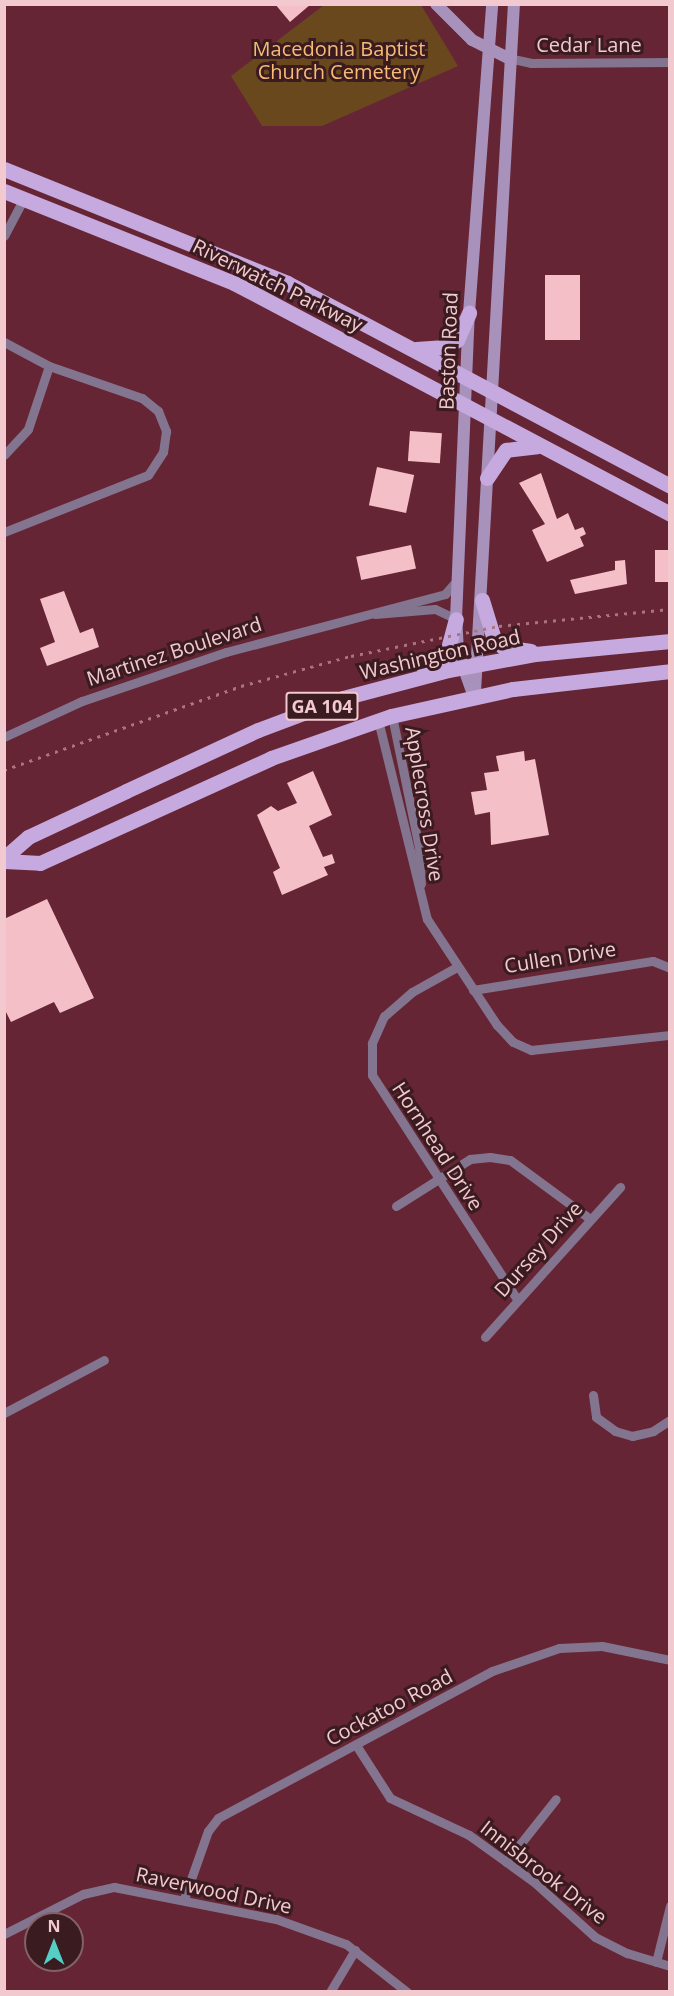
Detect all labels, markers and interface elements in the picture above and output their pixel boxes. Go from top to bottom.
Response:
street label: Cedar Lane [536,32,642,56]
park label: Macedonia Baptist Church Cemetery [253,36,425,83]
street label: Riverwatch Parkway [189,233,367,337]
street label: Baston Road [434,292,462,410]
street label: Martinez Boulevard [83,611,265,691]
street label: Washington Road [357,624,523,684]
road number: GA 104 [284,691,360,721]
street label: Applecross Drive [401,725,449,883]
street label: Cullen Drive [503,936,617,978]
street label: Hornhead Drive [388,1077,488,1215]
street label: Dursey Drive [489,1196,587,1302]
street label: Cockatoo Road [322,1664,456,1750]
street label: Innisbrook Drive [476,1815,612,1929]
street label: Raverwood Drive [134,1862,294,1918]
north arrow [24,1912,84,1972]
text: N [47,1915,61,1937]

